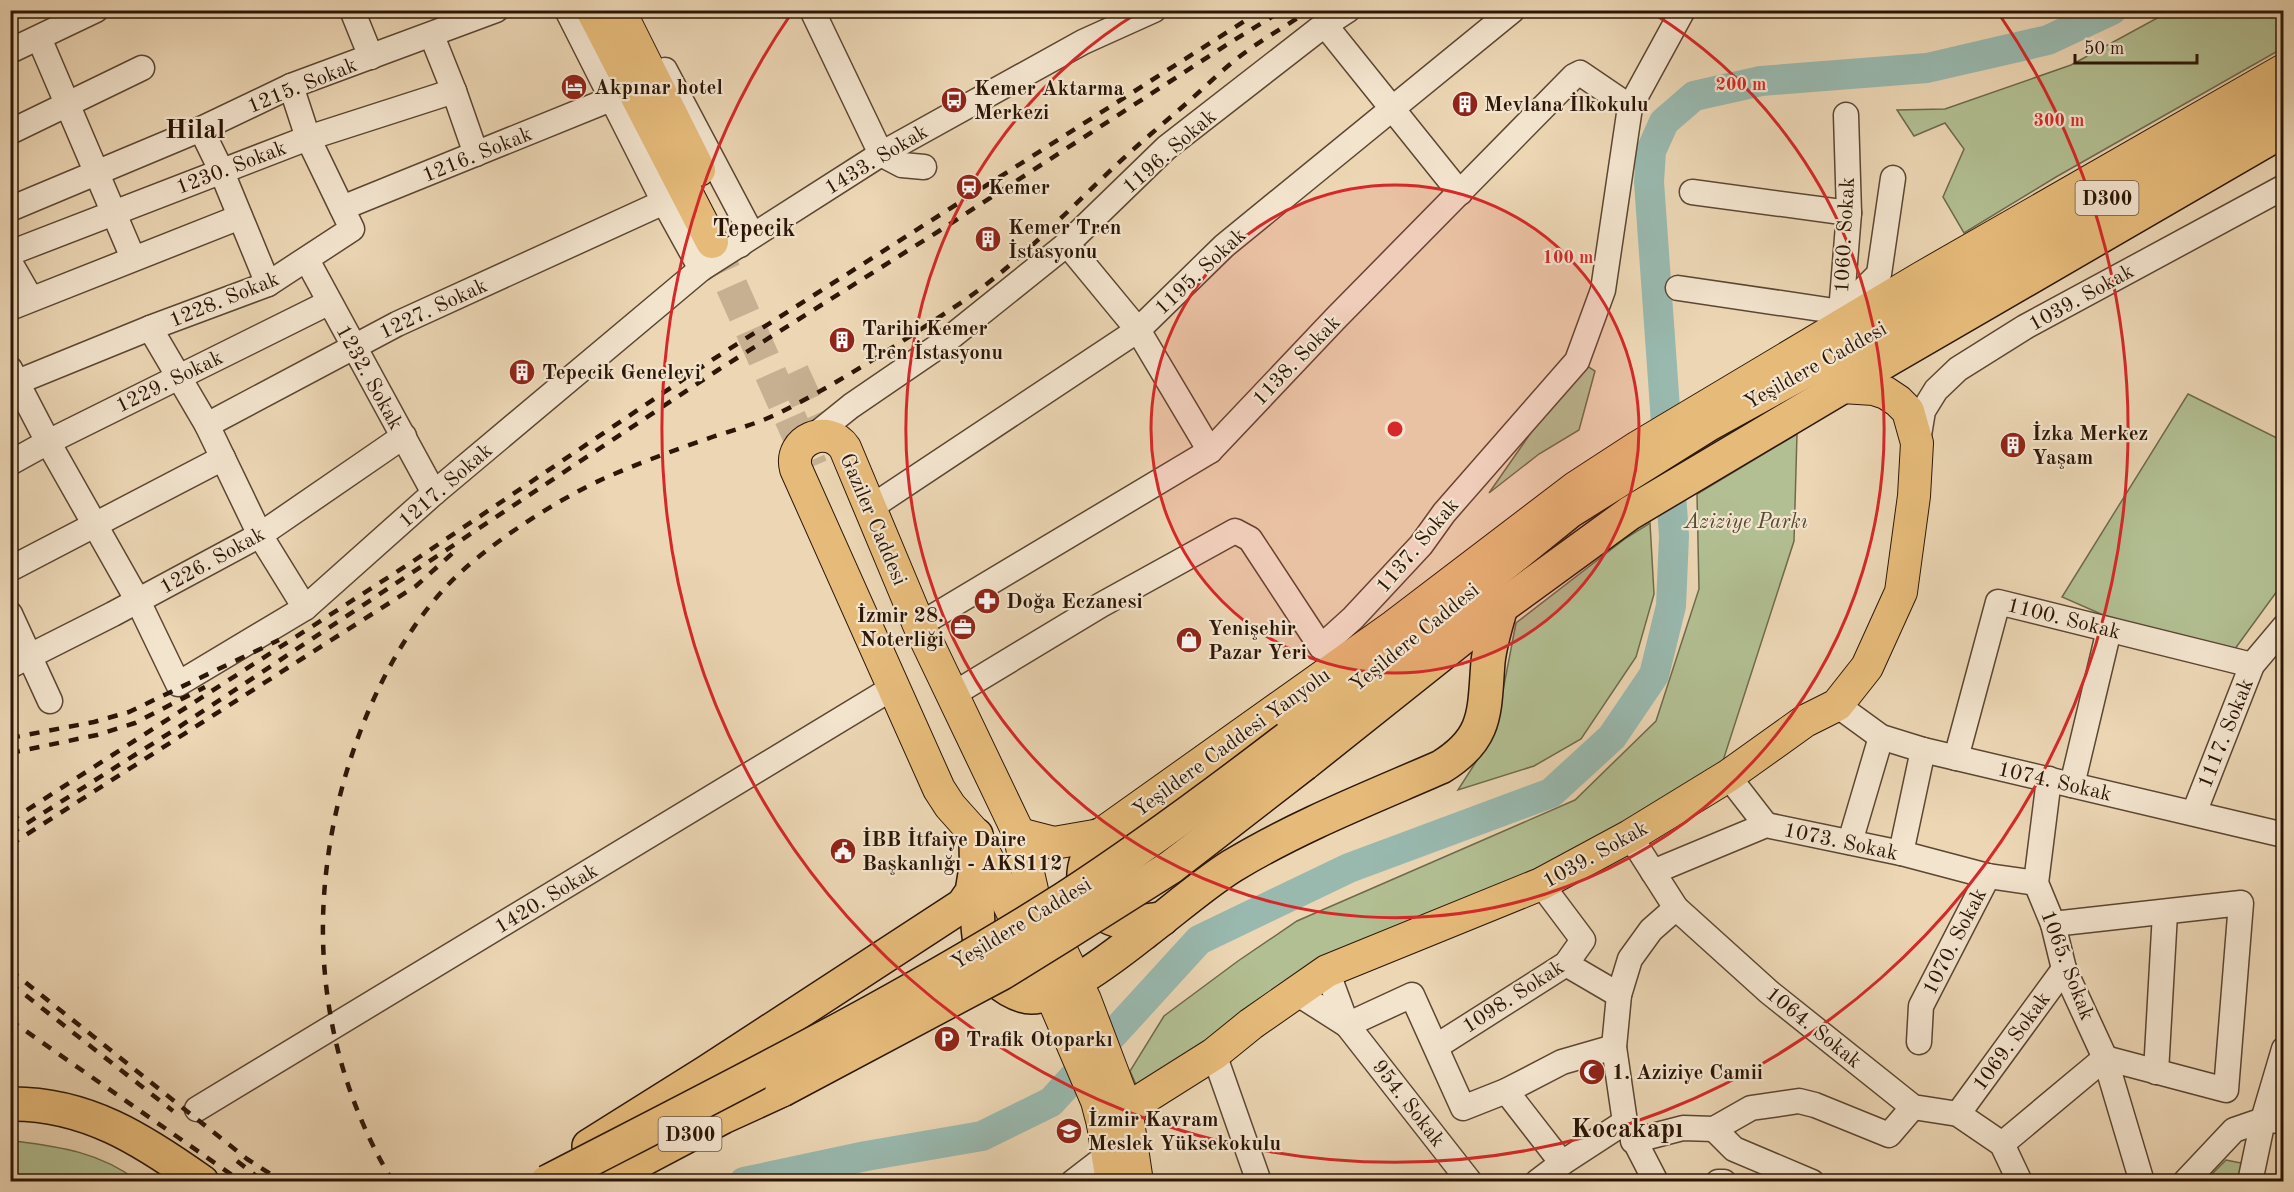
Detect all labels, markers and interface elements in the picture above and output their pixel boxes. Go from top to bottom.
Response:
scale bar [2075,27,2196,65]
text: 50 m [2084,40,2124,58]
street label: 1215. Sokak [245,55,360,118]
hotel icon: Akpınar hotel [559,72,589,102]
text: 200 m [1716,76,1766,94]
place label: Akpınar hotel [594,78,723,99]
place label: Kemer Aktarma Merkezi [974,79,1125,124]
bus stop icon: Kemer Aktarma Merkezi [939,85,969,115]
building icon: Mevlana İlkokulu [1450,89,1480,119]
place label: Mevlana İlkokulu [1484,92,1648,116]
street label: 1196. Sokak [1119,106,1221,198]
text: 300 m [2034,112,2084,130]
district label: Hilal [165,117,225,144]
street label: 1433. Sokak [822,121,932,199]
street label: 1216. Sokak [420,124,535,187]
street label: 1230. Sokak [174,138,290,199]
station icon: Kemer [954,172,984,202]
street label: 1060. Sokak [1832,176,1859,294]
place label: Kemer [988,178,1050,199]
road number: D300 [2076,181,2138,215]
district label: Tepecik [712,218,796,242]
place label: Kemer Tren İstasyonu [1008,218,1122,263]
building icon: Kemer Tren İstasyonu [973,224,1003,254]
street label: 1195. Sokak [1151,225,1251,319]
text: 100 m [1543,249,1593,267]
street label: 1039. Sokak [2026,261,2138,336]
street label: 1228. Sokak [167,269,282,332]
street label: 1227. Sokak [377,275,491,343]
street label: 1138. Sokak [1249,312,1345,410]
street label: Yeşildere Caddesi [1741,318,1891,414]
place label: Tarihi Kemer Tren İstasyonu [862,319,1003,364]
street label: 1232. Sokak [331,322,406,434]
building icon: Tarihi Kemer Tren İstasyonu [827,325,857,355]
street label: 1229. Sokak [113,347,227,417]
building icon: Tepecik Genelevi [507,357,537,387]
place label: Tepecik Genelevi [542,363,701,384]
centre of rings [1385,419,1405,439]
place label: İzka Merkez Yaşam [2032,421,2148,469]
building icon: İzka Merkez Yaşam [1998,430,2028,460]
street label: 1217. Sokak [395,440,497,532]
street label: Gaziler Caddesi [835,451,910,589]
street label: 1137. Sokak [1373,495,1464,597]
park label: Aziziye Parkı [1683,512,1808,533]
street label: 1226. Sokak [157,524,269,599]
street label: Yeşildere Caddesi [1346,580,1484,697]
pharmacy icon: Doğa Eczanesi [972,586,1002,616]
place label: Doğa Eczanesi [1006,592,1143,613]
street label: 1100. Sokak [2005,595,2123,644]
place label: İzmir 28. Noterliği [857,603,944,651]
office icon: İzmir 28. Noterliği [948,612,978,642]
place label: Yenişehir Pazar Yeri [1208,619,1307,664]
shop icon: Yenişehir Pazar Yeri [1174,625,1204,655]
street label: Yeşildere Caddesi Yanyolu [1129,665,1335,822]
street label: 1117. Sokak [2195,676,2258,791]
street label: 1074. Sokak [1996,759,2114,806]
street label: 1039. Sokak [1540,818,1652,893]
street label: 1073. Sokak [1782,820,1900,865]
place label: İBB İtfaiye Daire Başkanlığı - AKS112 [862,827,1062,875]
public building icon: İBB İtfaiye Daire Başkanlığı - AKS112 [828,836,858,866]
street label: 1420. Sokak [492,860,602,938]
street label: Yeşildere Caddesi [948,874,1096,974]
street label: 1070. Sokak [1920,885,1991,998]
street label: 1065. Sokak [2036,908,2097,1024]
street label: 1098. Sokak [1459,957,1568,1038]
street label: 1064. Sokak [1761,983,1865,1073]
street label: 1069. Sokak [1970,989,2055,1095]
parking icon: Trafik Otoparkı [932,1024,962,1054]
place label: Trafik Otoparkı [966,1030,1113,1051]
street label: 954. Sokak [1368,1057,1448,1151]
mosque icon: 1. Aziziye Camii [1577,1057,1607,1087]
place label: 1. Aziziye Camii [1612,1063,1763,1084]
place label: İzmir Kavram Meslek Yüksekokulu [1088,1107,1281,1155]
school or university icon: İzmir Kavram Meslek Yüksekokulu [1054,1116,1084,1146]
district label: Kocakapı [1571,1116,1683,1143]
road number: D300 [658,1117,722,1151]

